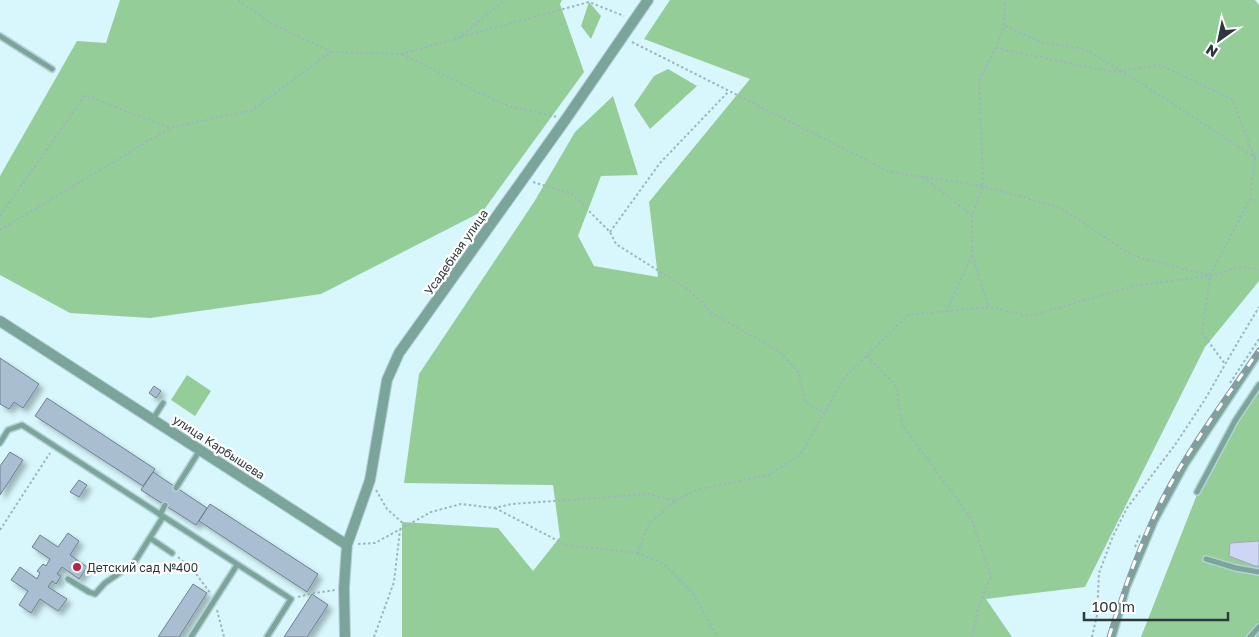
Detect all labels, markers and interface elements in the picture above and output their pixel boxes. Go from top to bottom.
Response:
north arrow [1194,15,1244,65]
text: N [1203,41,1221,61]
street label: Усадебная улица [421,206,491,298]
street label: улица Карбышева [170,412,268,482]
place label: Детский сад №400 [87,560,198,575]
marker: Детский сад №400 [71,561,83,573]
scale bar [1084,590,1228,622]
text: 100 m [1092,597,1135,615]

